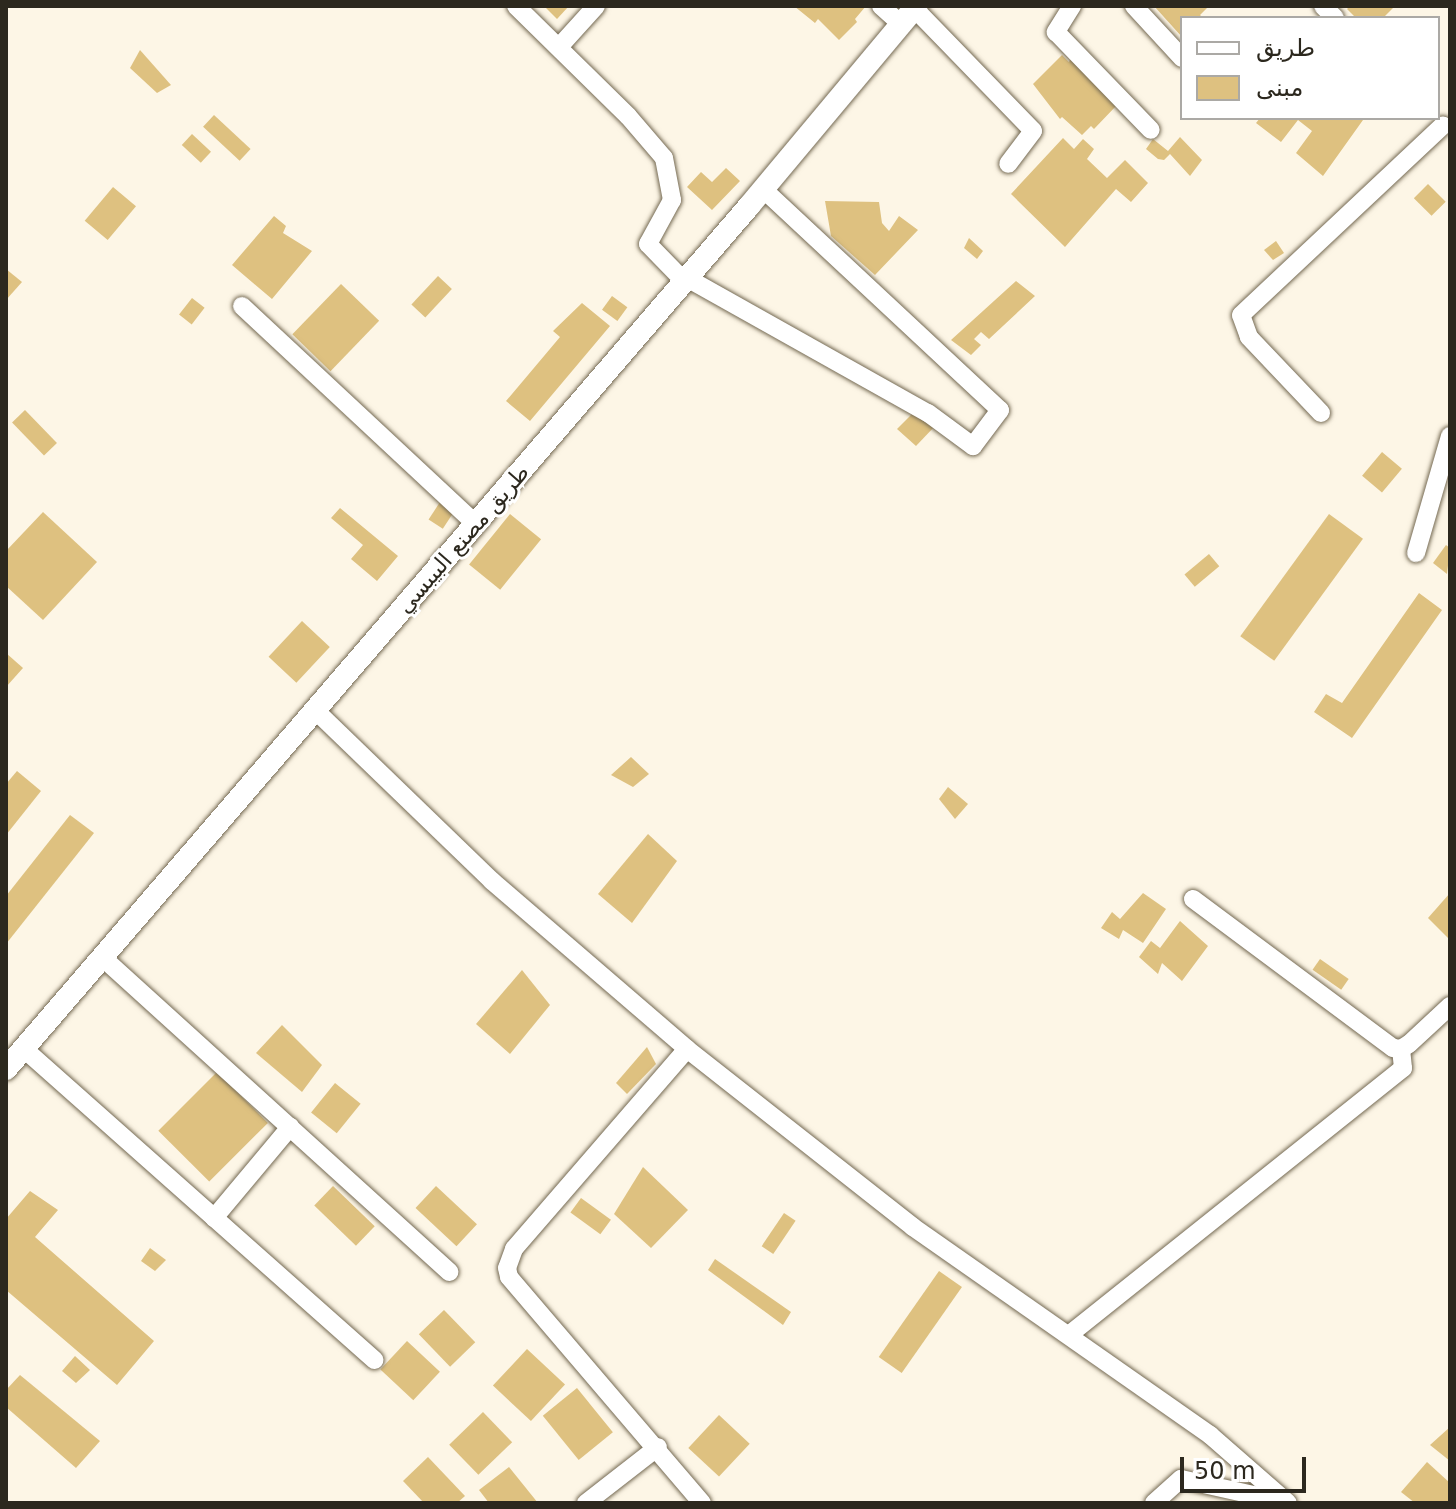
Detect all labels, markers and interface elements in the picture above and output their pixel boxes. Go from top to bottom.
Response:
legend [1180,16,1440,120]
text: طريق [1256,34,1315,62]
text: مبنى [1256,74,1303,102]
street label: طريق مصنع البيبسي [391,459,535,619]
scale bar [1184,1441,1310,1491]
text: 50 m [1194,1457,1256,1485]

